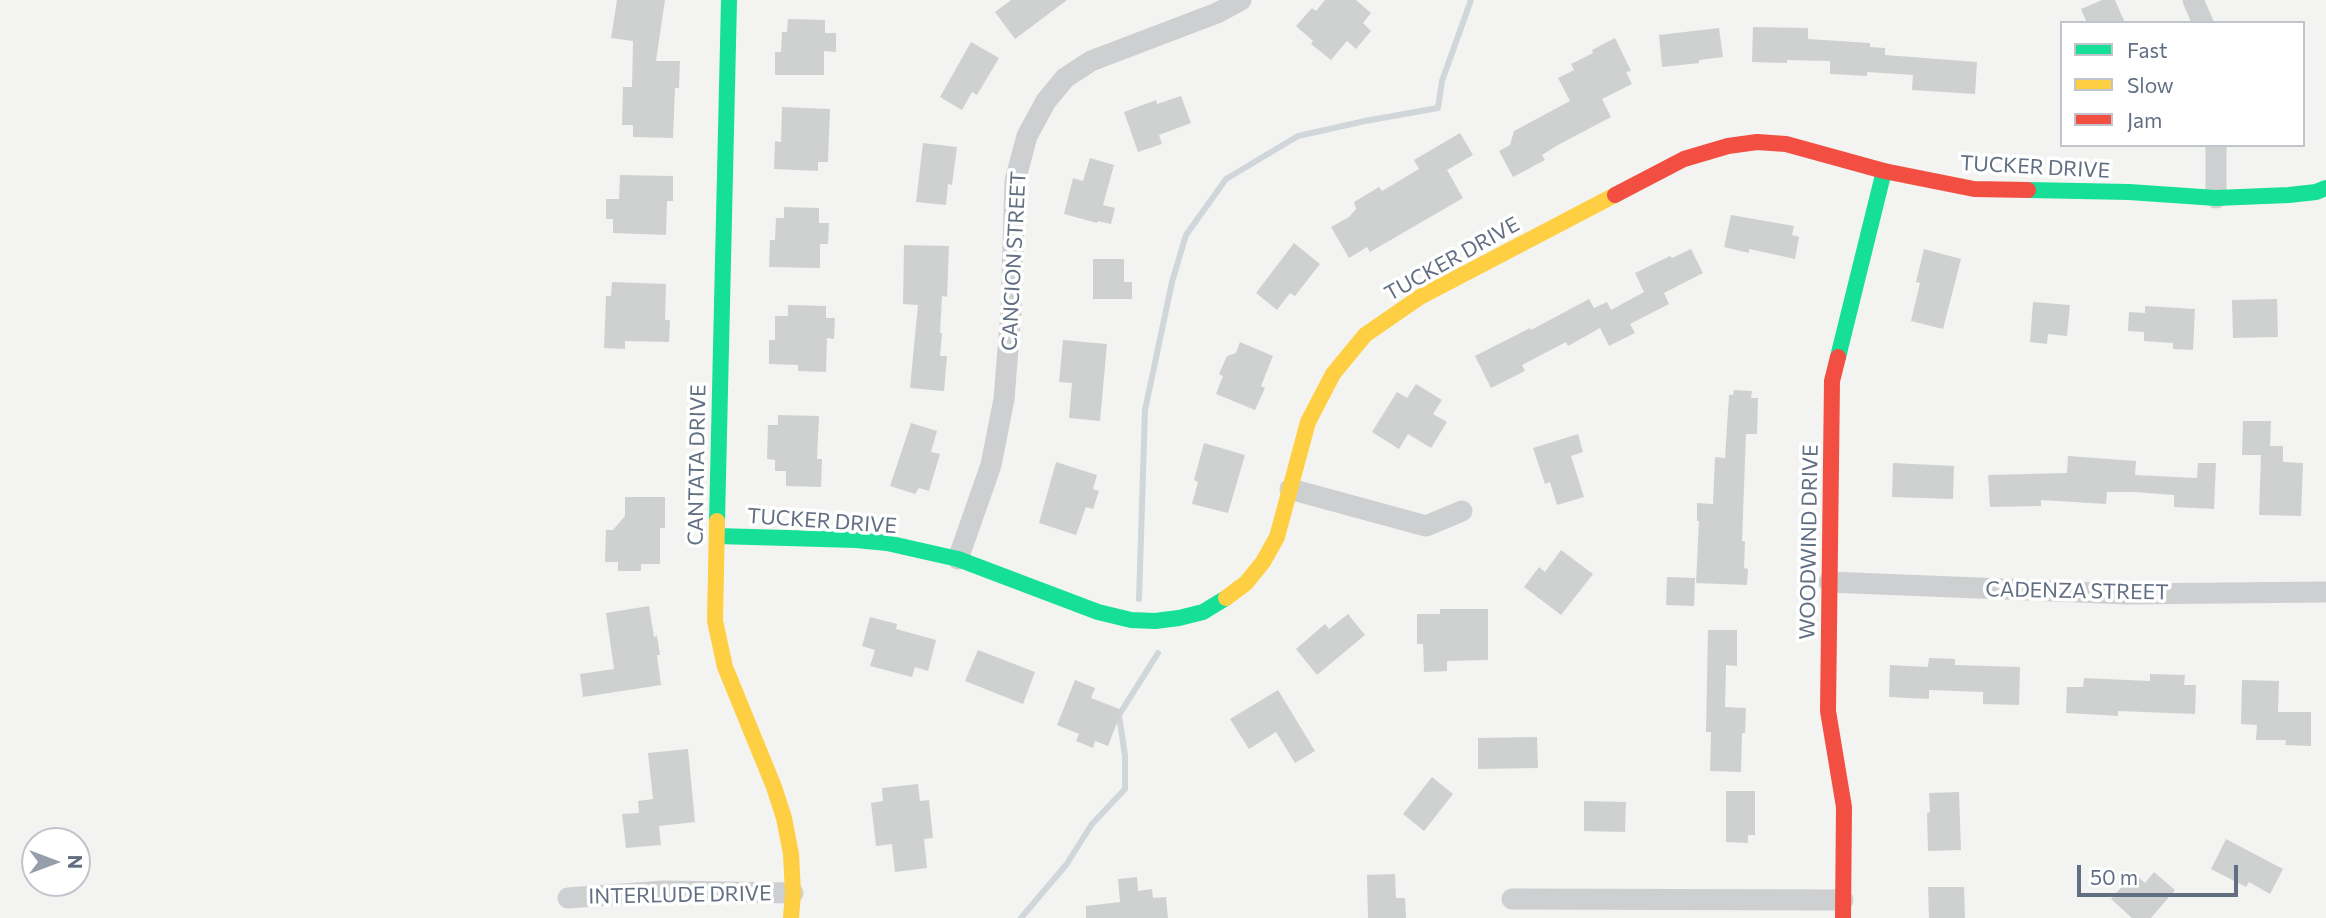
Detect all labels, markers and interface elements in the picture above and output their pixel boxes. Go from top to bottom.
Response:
legend [2060,21,2305,147]
text: Fast [2127,37,2168,62]
text: Slow [2127,72,2174,97]
text: Jam [2127,107,2162,132]
street label: TUCKER DRIVE [1959,150,2111,184]
street label: CANCION STREET [997,170,1031,352]
street label: TUCKER DRIVE [1380,212,1524,306]
street label: CANTATA DRIVE [683,384,711,546]
street label: WOODWIND DRIVE [1795,444,1823,640]
street label: TUCKER DRIVE [746,503,898,539]
street label: CADENZA STREET [1985,577,2169,605]
north arrow [21,827,91,897]
scale bar [2081,852,2242,896]
text: N [64,855,87,869]
text: 50 m [2090,864,2138,889]
street label: INTERLUDE DRIVE [588,881,772,909]

